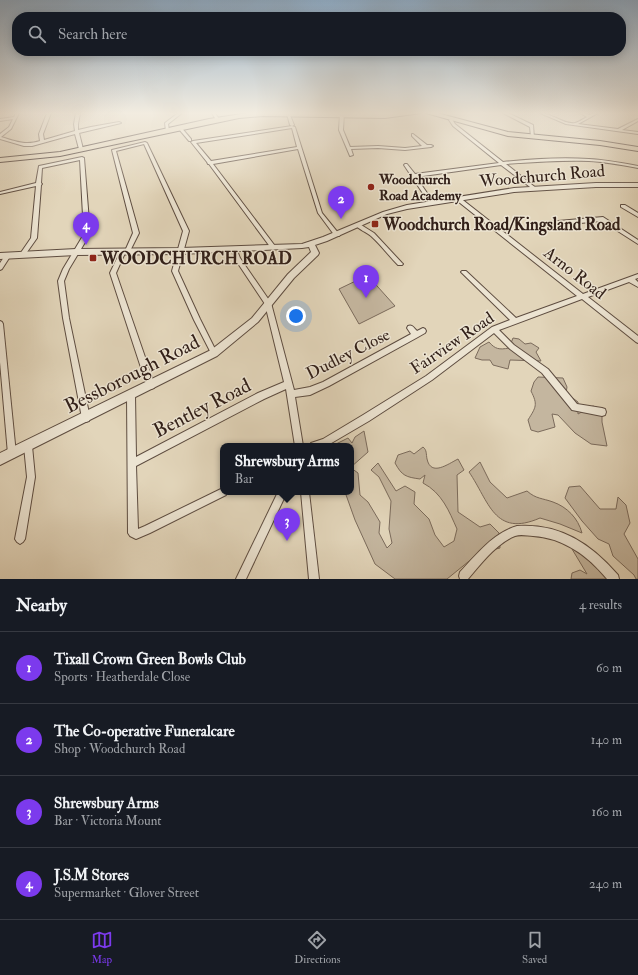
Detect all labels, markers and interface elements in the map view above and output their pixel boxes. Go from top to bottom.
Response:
search box [12,12,626,56]
icon: search [26,23,48,45]
text: Search here [58,25,127,44]
street label: Woodchurch Road [477,160,606,192]
place label: Woodchurch Road Academy [378,171,462,205]
marker: Woodchurch Road Academy [366,182,376,192]
pin: 2 [328,186,354,219]
pin: 4 [73,212,99,245]
place label: Woodchurch Road/Kingsland Road [382,214,621,236]
marker: Woodchurch Road/Kingsland Road [370,219,380,229]
street label: Arno Road [539,242,611,304]
place label: WOODCHURCH ROAD [100,248,292,269]
marker: WOODCHURCH ROAD [88,253,98,263]
pin: 1 [353,265,379,298]
your location [286,306,306,326]
street label: Fairview Road [406,307,498,379]
street label: Dudley Close [303,324,394,385]
street label: Bessborough Road [60,329,204,419]
street label: Bentley Road [149,373,255,443]
popup [220,443,354,495]
text: Shrewsbury Arms [235,452,339,471]
text: Bar [235,471,253,487]
pin: 3 [274,508,300,541]
text: Nearby [16,595,67,616]
text: 4 results [579,597,622,613]
text: Tixall Crown Green Bowls Club [54,650,246,669]
text: 1 [27,660,31,676]
text: 60 m [596,660,622,676]
text: Sports · Heatherdale Close [54,669,190,685]
text: The Co-operative Funeralcare [54,722,235,741]
text: 2 [26,732,32,748]
text: 140 m [591,732,622,748]
text: Shop · Woodchurch Road [54,741,185,757]
text: Shrewsbury Arms [54,794,159,813]
text: 3 [27,804,32,820]
text: 160 m [591,804,622,820]
text: Bar · Victoria Mount [54,813,162,829]
text: J.S.M Stores [54,866,129,885]
text: 4 [25,876,33,892]
text: 240 m [589,876,622,892]
text: Supermarket · Glover Street [54,885,199,901]
tab: Map [91,929,113,966]
tab: Directions [294,929,341,966]
tab: Saved [522,929,547,966]

